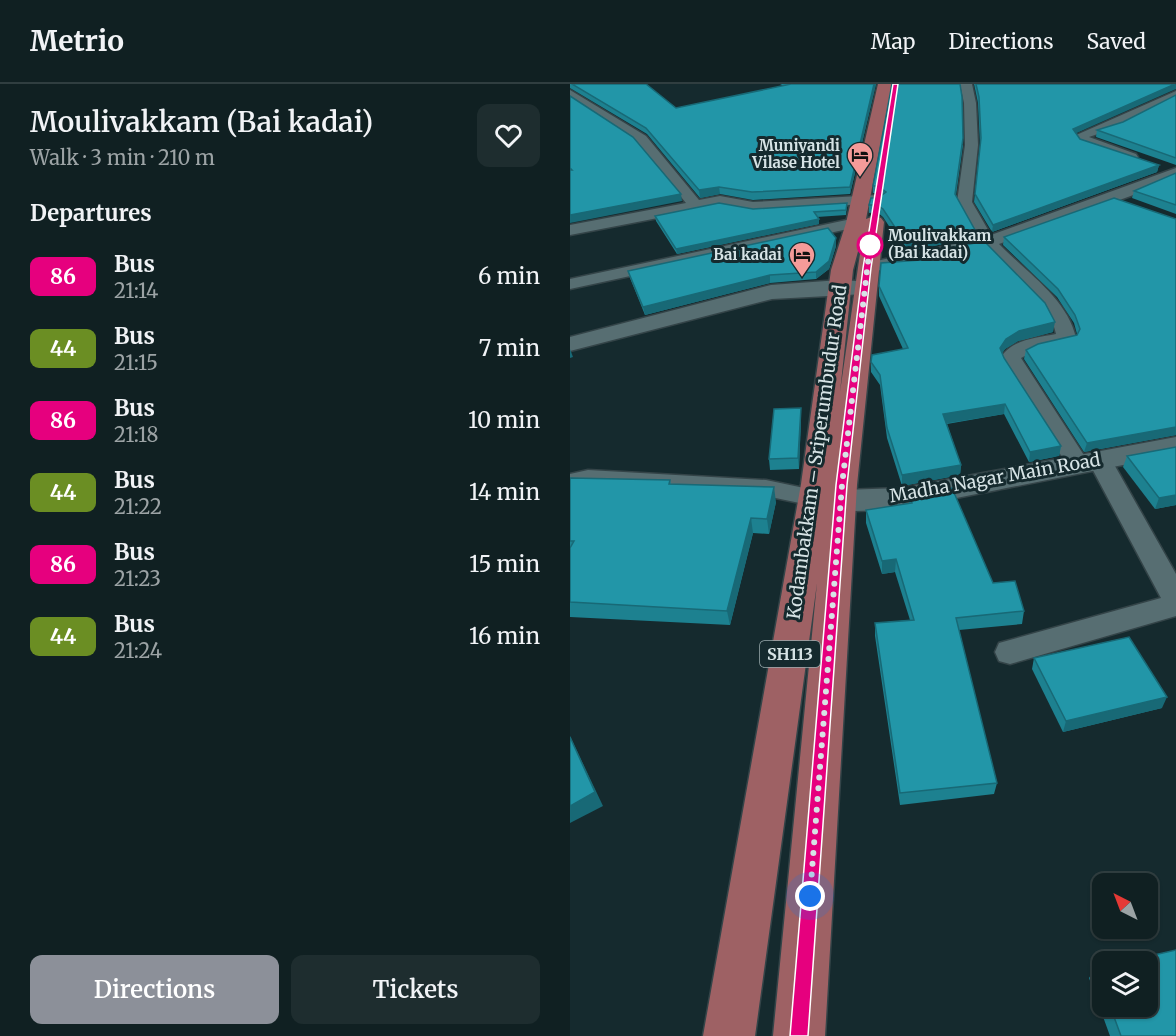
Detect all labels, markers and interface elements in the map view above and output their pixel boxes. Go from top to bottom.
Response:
text: Metrio [30,23,124,59]
text: Map [871,28,915,55]
text: Directions [948,28,1053,55]
text: Saved [1086,28,1146,55]
text: Moulivakkam (Bai kadai) [30,104,373,140]
button: heart [477,104,540,167]
place label: Muniyandi Vilase Hotel [751,136,840,172]
hotel icon: Muniyandi Vilase Hotel [845,140,875,178]
text: Walk · 3 min · 210 m [30,145,215,170]
text: Departures [30,199,152,227]
place label: Moulivakkam (Bai kadai) [888,226,991,262]
marker: Moulivakkam (Bai kadai) [857,232,883,258]
hotel icon: Bai kadai [787,240,817,278]
place label: Bai kadai [713,245,782,264]
text: Bus [114,250,155,278]
text: 6 min [478,262,540,290]
text: 86 [50,263,76,290]
text: 21:14 [114,278,158,303]
street label: Kodambakkam – Sriperumbudur Road [782,283,851,621]
text: Bus [114,322,155,350]
text: 7 min [479,334,540,362]
text: 44 [50,335,76,362]
text: 21:15 [114,350,158,375]
text: Bus [114,394,155,422]
text: 10 min [468,406,540,434]
text: 86 [50,407,76,434]
text: 21:18 [114,422,158,447]
street label: Madha Nagar Main Road [888,448,1102,507]
text: Bus [114,466,155,494]
text: 14 min [469,478,540,506]
text: 44 [50,479,76,506]
text: 21:22 [114,494,162,519]
text: Bus [114,538,155,566]
text: 15 min [469,550,540,578]
text: 86 [50,551,76,578]
text: 21:23 [114,566,161,591]
text: Bus [114,610,155,638]
text: 16 min [469,622,540,650]
text: 44 [50,623,76,650]
text: 21:24 [114,638,162,663]
road number: SH113 [760,641,820,667]
north arrow [1092,873,1158,939]
map controls [1092,873,1158,1017]
your location [795,881,825,911]
button: layers [1092,951,1158,1017]
button: Directions [30,955,279,1024]
button: Tickets [291,955,540,1024]

